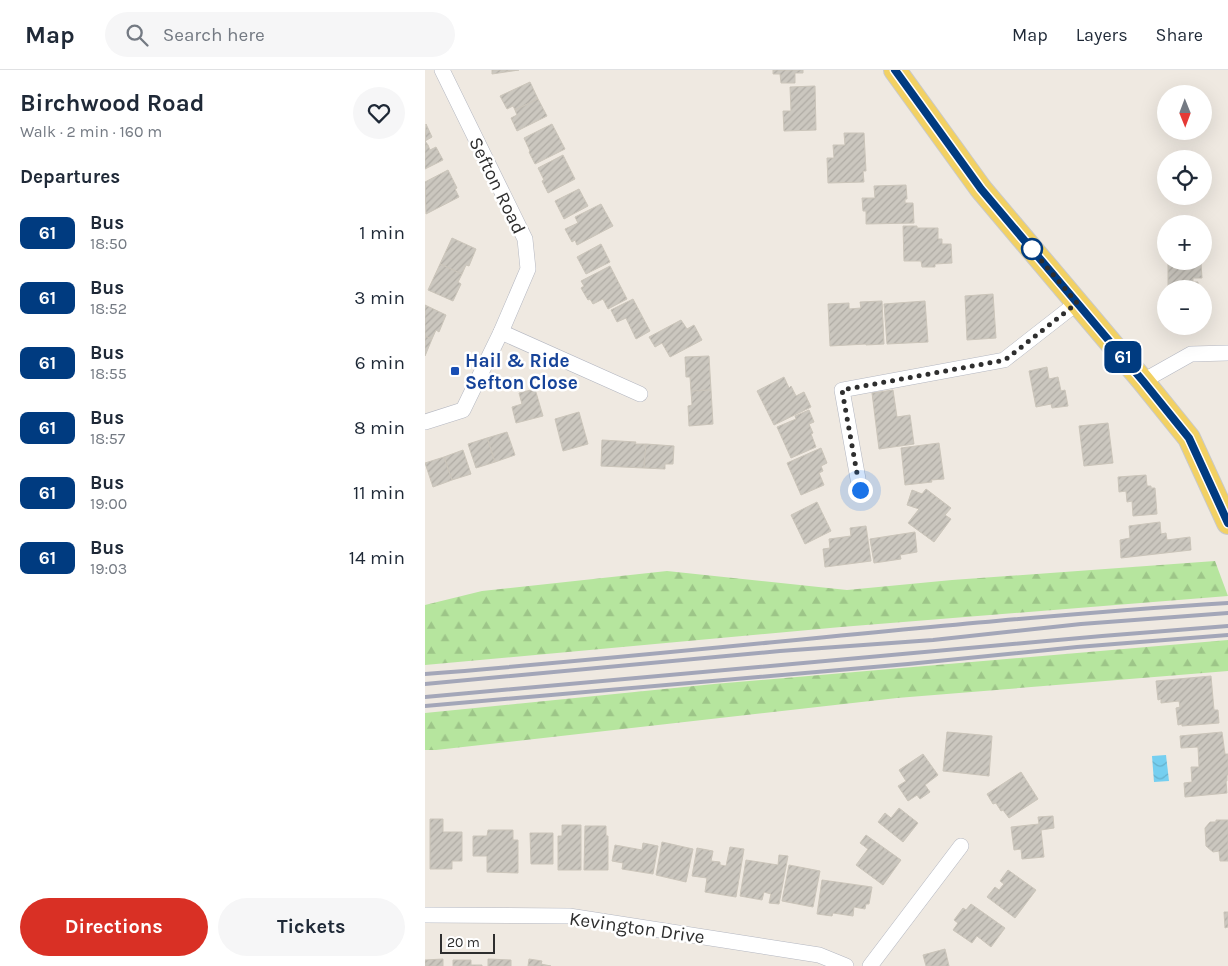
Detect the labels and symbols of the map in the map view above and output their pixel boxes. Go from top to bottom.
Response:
north arrow [1157,85,1213,140]
street label: Sefton Road [464,133,530,237]
unlabelled marker [1021,238,1043,260]
line badge: 61 [1101,341,1145,373]
place label: Hail & Ride Sefton Close [465,350,578,394]
marker: Hail & Ride Sefton Close [449,365,461,377]
your location [848,478,873,503]
street label: Kevington Drive [568,908,706,948]
scale bar [440,931,495,954]

